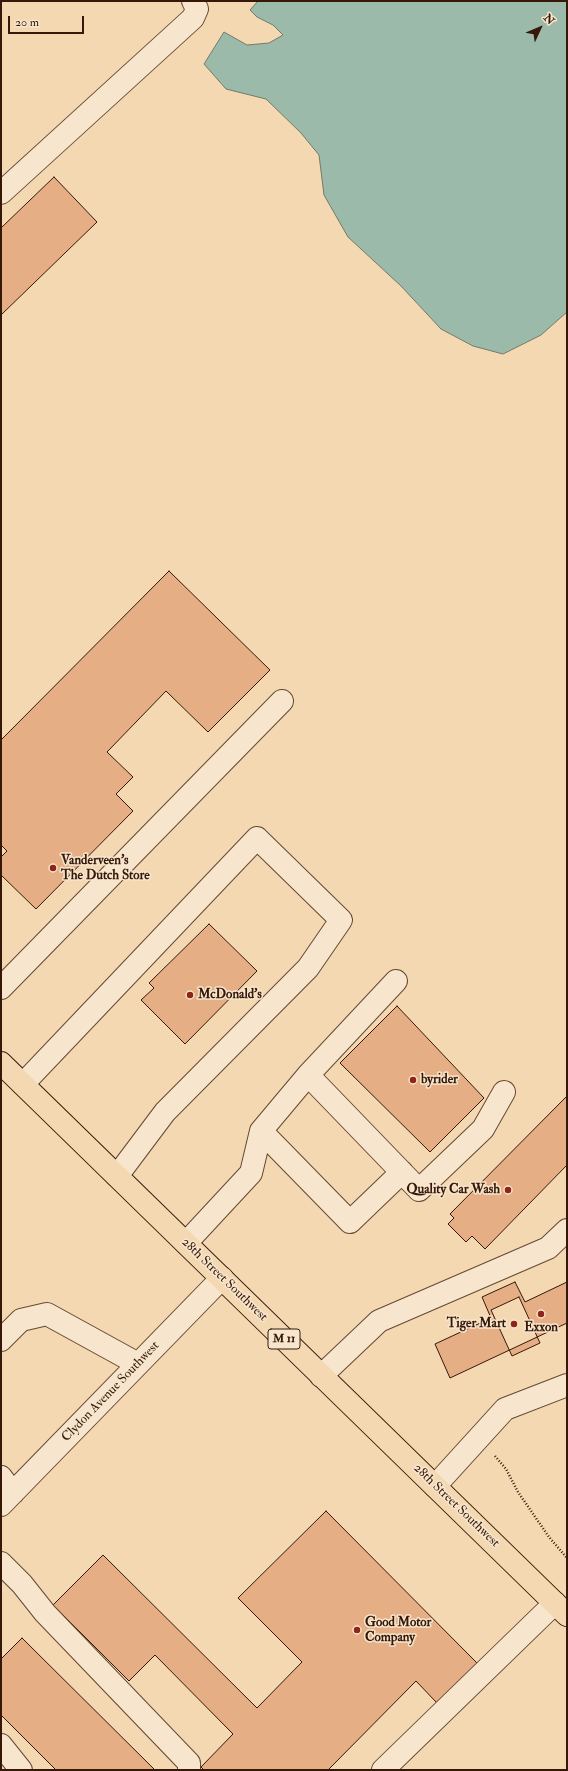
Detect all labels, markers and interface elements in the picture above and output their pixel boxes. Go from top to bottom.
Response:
scale bar [10,8,86,34]
north arrow [520,8,560,48]
text: N [541,11,557,27]
text: 20 m [15,15,39,30]
place label: Vanderveen's The Dutch Store [61,853,150,884]
marker: Vanderveen's The Dutch Store [48,863,58,873]
place label: McDonald's [198,987,262,1003]
marker: McDonald's [185,990,195,1000]
place label: byrider [421,1072,458,1088]
marker: byrider [408,1075,418,1085]
place label: Quality Car Wash [407,1182,500,1198]
marker: Quality Car Wash [503,1185,513,1195]
street label: 28th Street Southwest [178,1235,270,1325]
marker: Exxon [536,1309,546,1319]
place label: Tiger Mart [447,1316,506,1332]
marker: Tiger Mart [509,1319,519,1329]
place label: Exxon [524,1320,558,1336]
road number: M 11 [268,1329,300,1349]
street label: Clydon Avenue Southwest [59,1338,163,1446]
street label: 28th Street Southwest [410,1461,502,1551]
place label: Good Motor Company [365,1615,431,1646]
marker: Good Motor Company [352,1625,362,1635]

